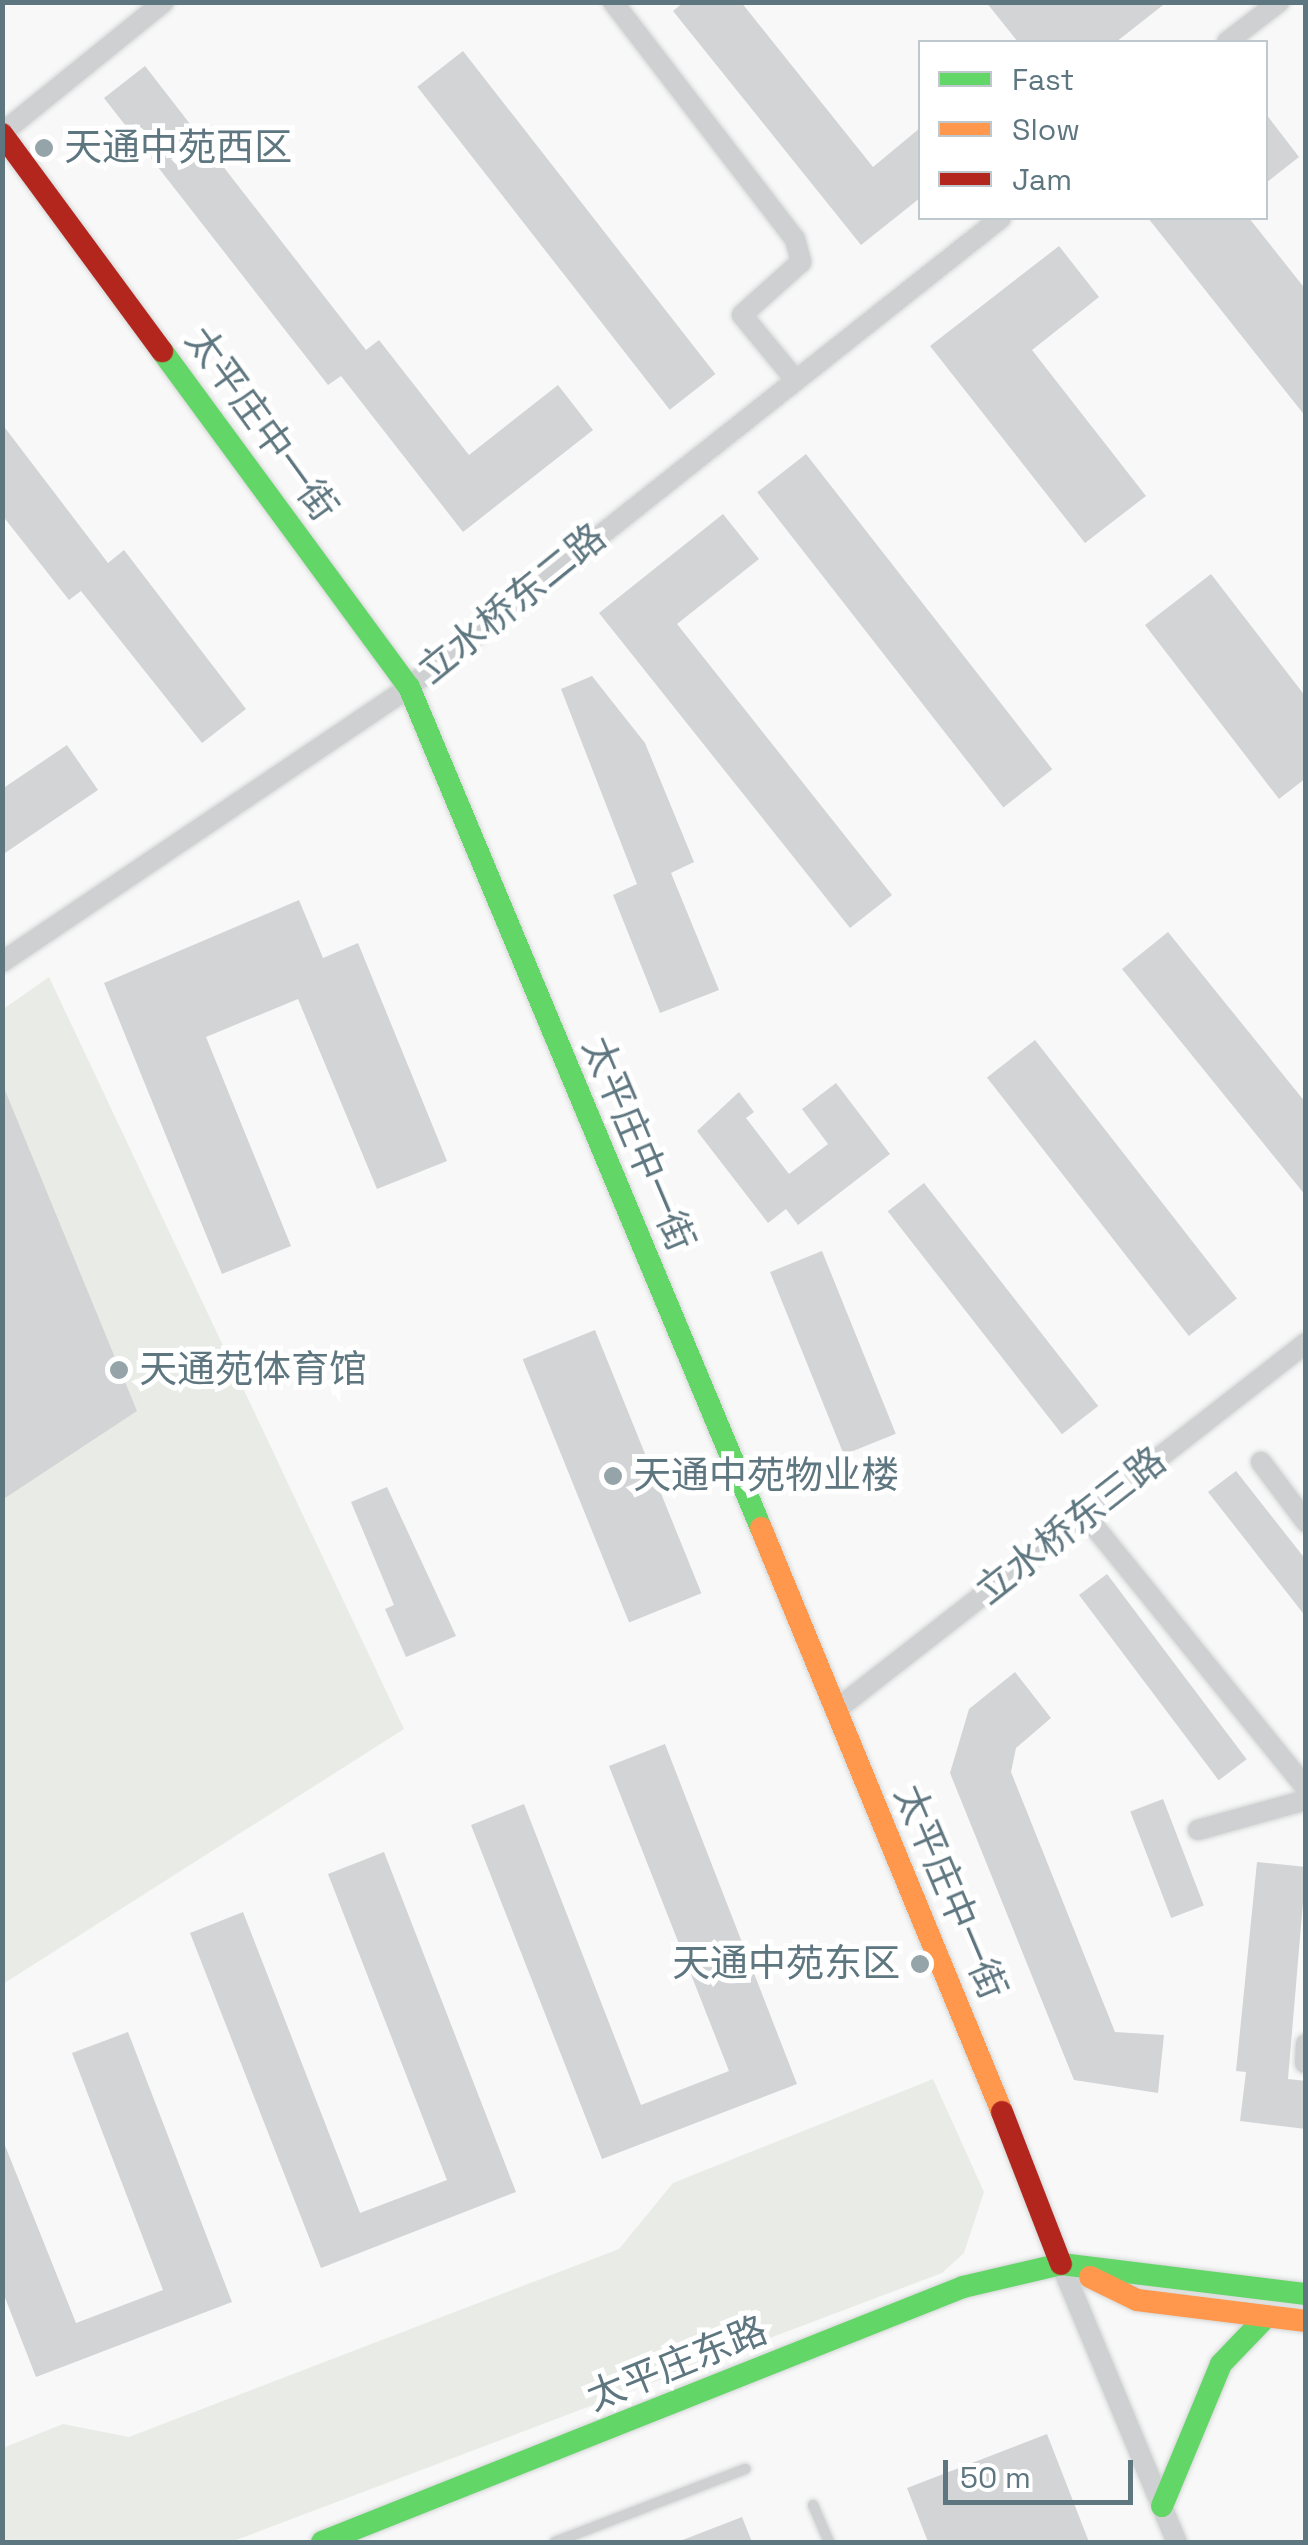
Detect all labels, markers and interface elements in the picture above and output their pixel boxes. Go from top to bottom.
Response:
legend [918,40,1268,220]
text: Fast [1012,60,1074,99]
text: Slow [1012,110,1080,149]
place label: 天通中苑西区 [64,125,292,171]
marker: 天通中苑西区 [33,137,55,159]
text: Jam [1012,160,1072,199]
street label: 太平庄中一街 [176,318,346,530]
street label: 立水桥东二路 [409,515,615,693]
street label: 太平庄中一街 [572,1030,704,1258]
place label: 天通苑体育馆 [139,1347,367,1393]
marker: 天通苑体育馆 [108,1359,130,1381]
street label: 立水桥东三路 [967,1438,1175,1614]
place label: 天通中苑物业楼 [633,1453,899,1499]
marker: 天通中苑物业楼 [602,1465,624,1487]
street label: 太平庄中一街 [884,1778,1016,2006]
place label: 天通中苑东区 [672,1941,900,1987]
marker: 天通中苑东区 [909,1953,931,1975]
street label: 太平庄东路 [580,2307,774,2421]
scale bar [948,2440,1138,2502]
text: 50 m [960,2458,1031,2497]

